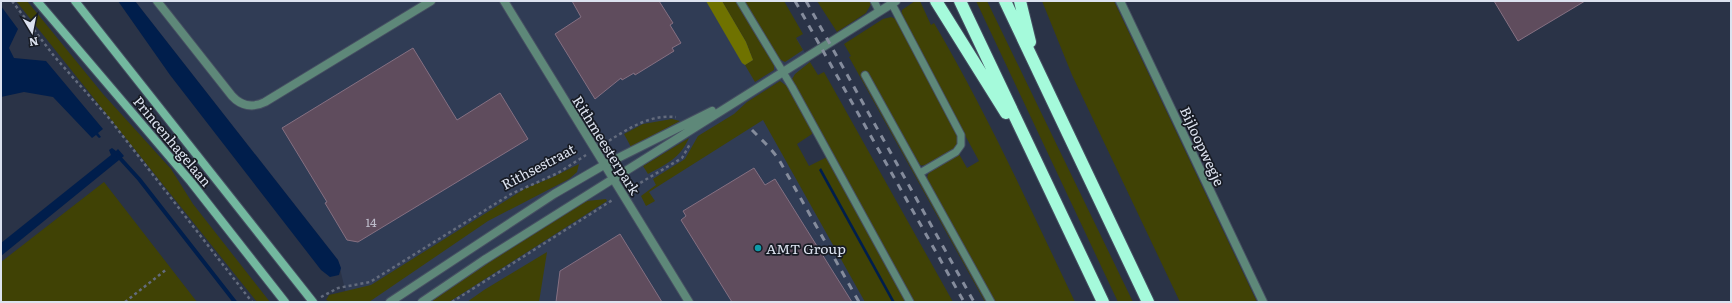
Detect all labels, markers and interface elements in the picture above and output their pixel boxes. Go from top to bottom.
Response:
north arrow [12,12,52,52]
text: N [28,34,40,52]
street label: Princenhagelaan [129,91,217,191]
street label: Rithmeesterpark [568,92,646,199]
street label: Bijloopwegje [1176,103,1230,189]
street label: Rithsestraat [498,138,579,194]
house number: 14 [365,213,377,231]
place label: AMT Group [766,238,846,258]
marker: AMT Group [753,243,763,253]

